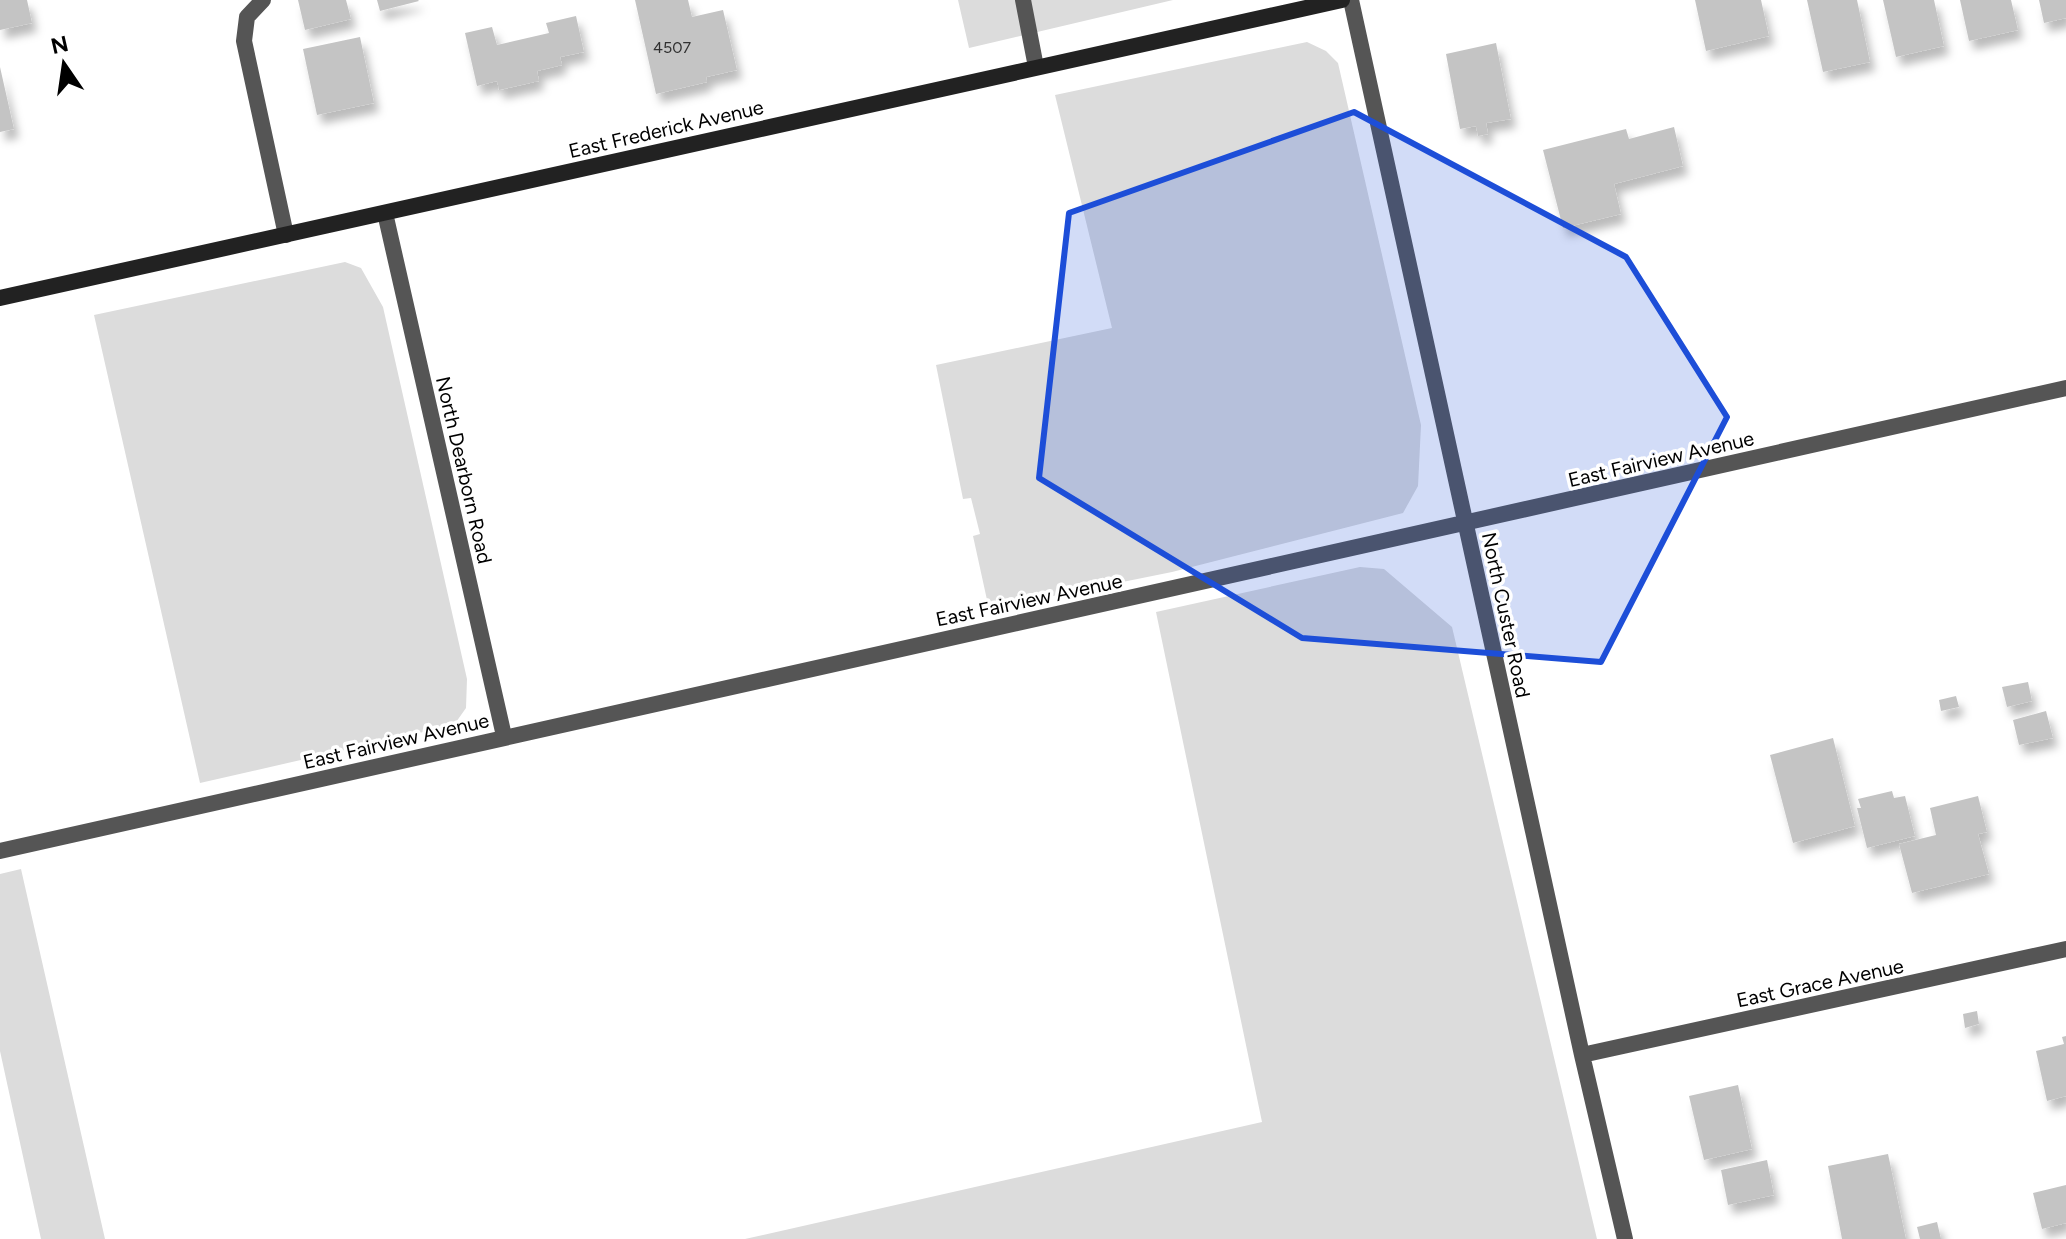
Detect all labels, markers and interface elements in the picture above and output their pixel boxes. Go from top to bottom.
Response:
north arrow [24,24,104,104]
text: N [48,30,71,60]
house number: 4507 [653,38,691,57]
street label: East Frederick Avenue [566,95,766,163]
street label: North Dearborn Road [431,374,497,566]
street label: East Fairview Avenue [1566,426,1756,492]
street label: North Custer Road [1477,530,1535,700]
street label: East Fairview Avenue [934,568,1125,632]
street label: East Fairview Avenue [301,708,491,774]
street label: East Grace Avenue [1734,954,1906,1012]

